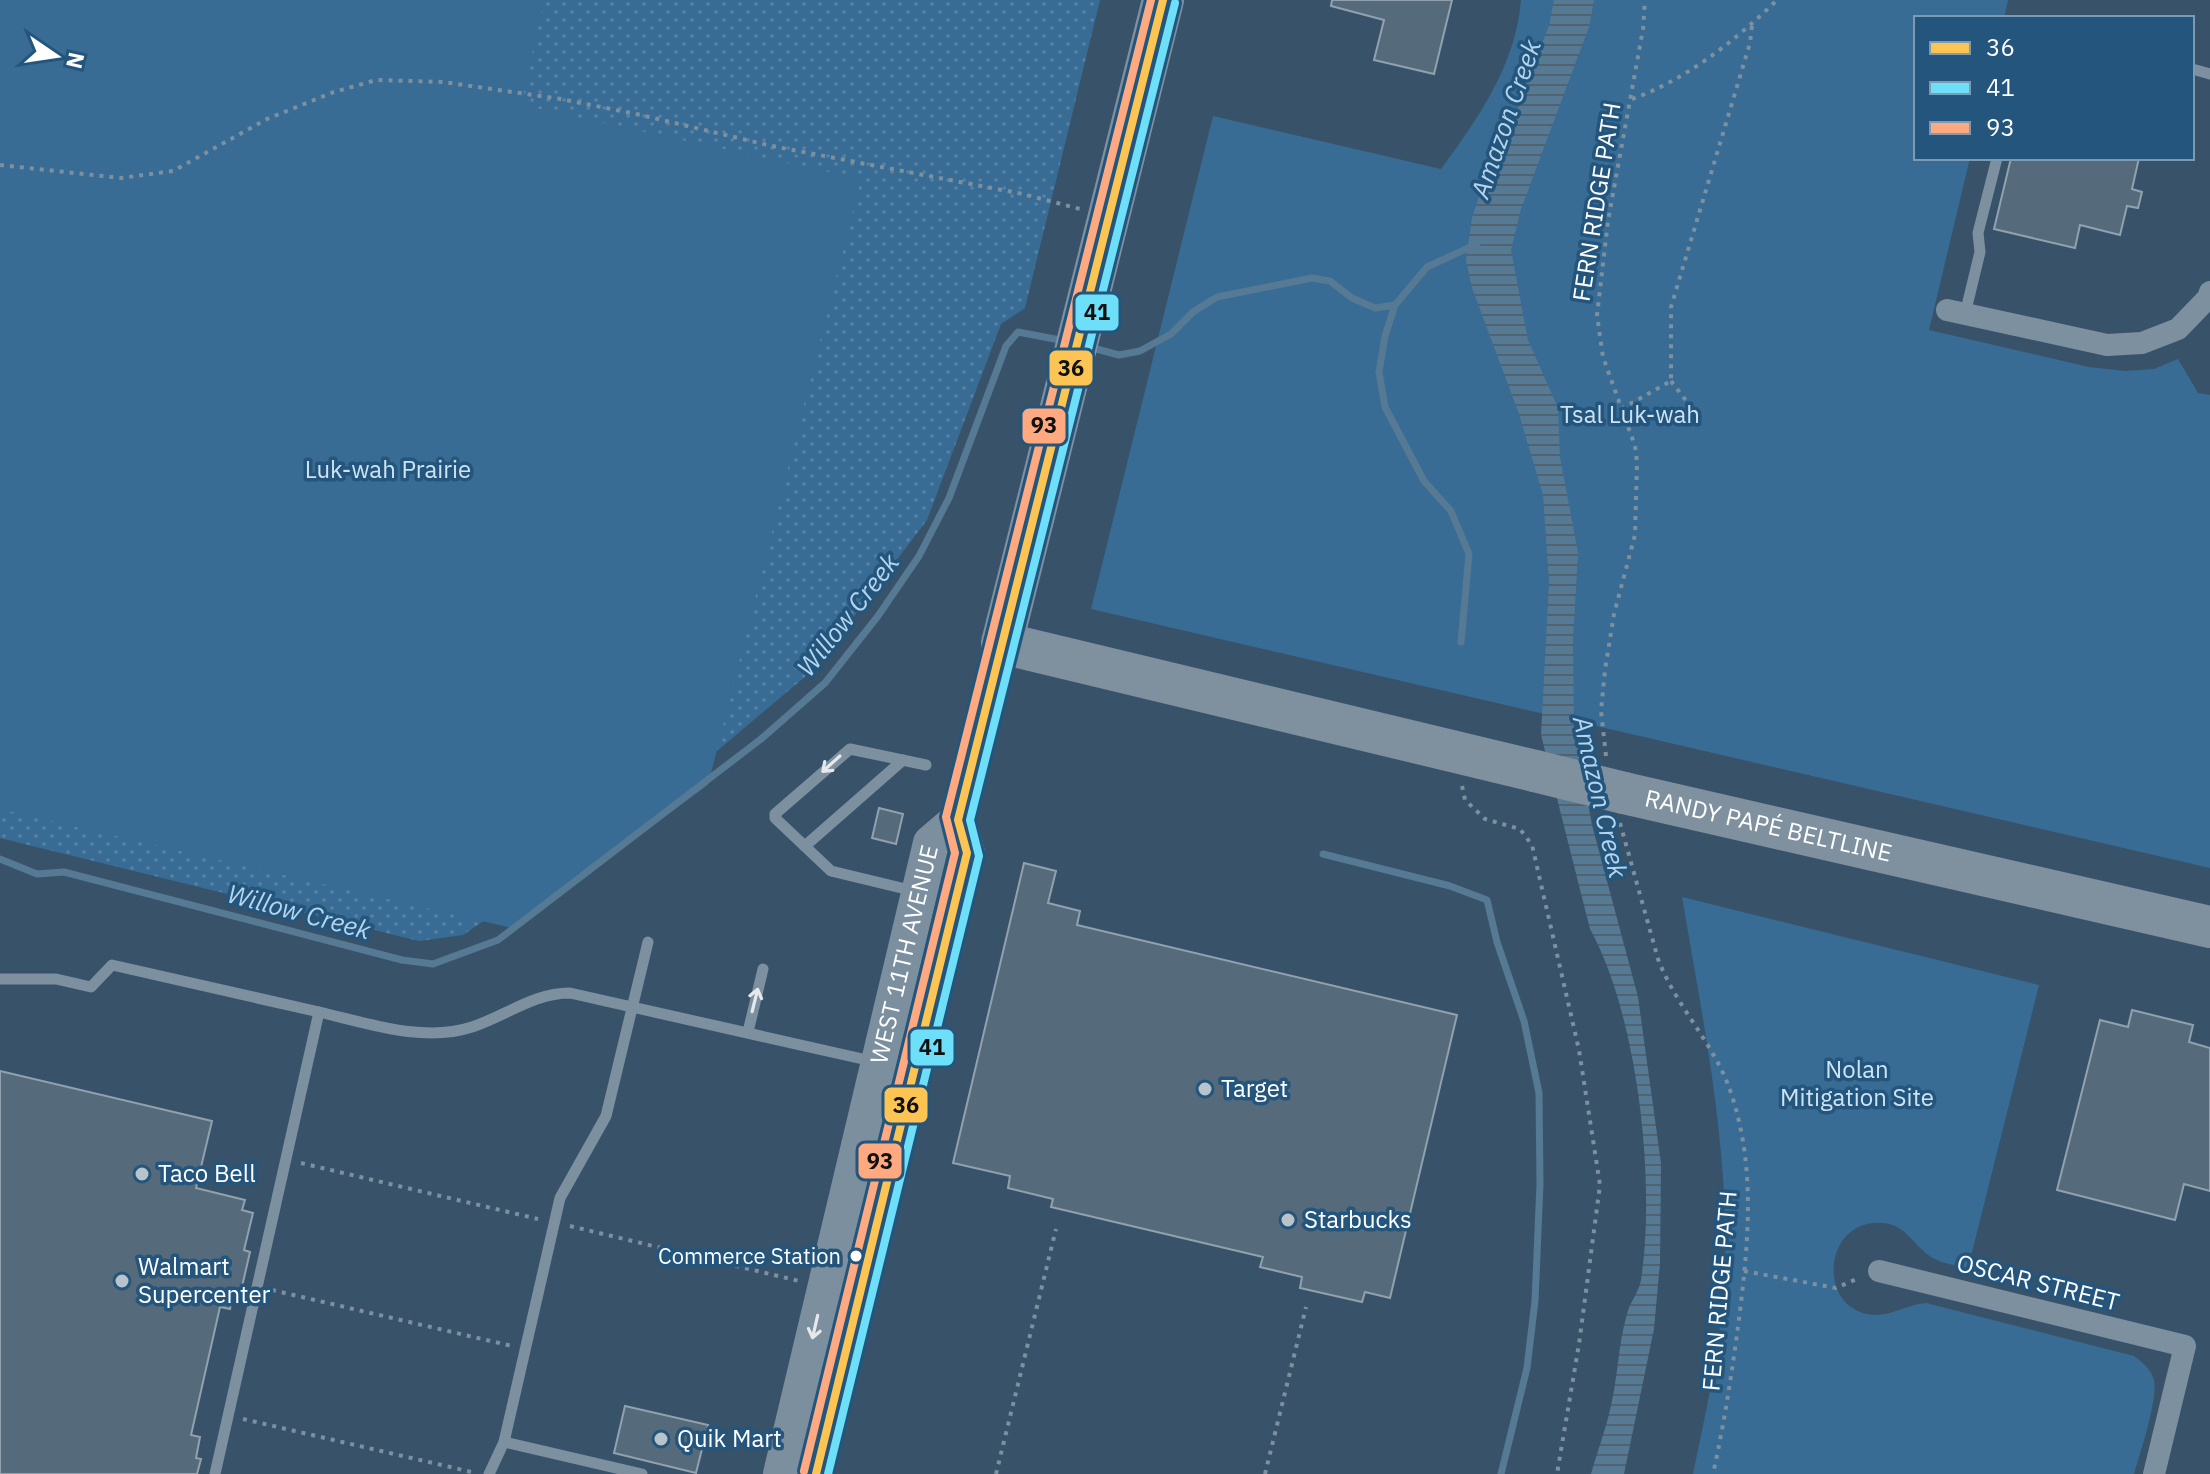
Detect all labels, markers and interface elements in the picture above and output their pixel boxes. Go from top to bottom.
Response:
north arrow [16,16,96,96]
legend [1914,16,2194,160]
text: 36 [1986,31,2015,63]
water label: Amazon Creek [1462,35,1548,203]
text: N [60,50,92,72]
text: 41 [1986,71,2015,103]
street label: FERN RIDGE PATH [1565,100,1628,304]
text: 93 [1986,111,2015,143]
line badge: 41 [1074,293,1120,332]
text: 41 [1084,297,1110,326]
line badge: 36 [1048,349,1094,387]
text: 36 [1058,353,1084,382]
park label: Tsal Luk-wah [1560,398,1700,430]
line badge: 93 [1021,407,1067,445]
text: 93 [1031,410,1057,439]
park label: Luk-wah Prairie [305,453,471,485]
water label: Willow Creek [789,546,906,683]
water label: Amazon Creek [1566,712,1636,882]
one-way arrow [821,754,842,773]
street label: RANDY PAPÉ BELTLINE [1642,781,1895,869]
street label: WEST 11TH AVENUE [862,842,945,1067]
water label: Willow Creek [224,876,375,947]
one-way arrow [748,988,763,1014]
line badge: 41 [909,1028,955,1067]
text: 41 [919,1032,945,1061]
park label: Nolan Mitigation Site [1780,1053,1934,1113]
place label: Target [1221,1072,1288,1104]
marker: Target [1196,1080,1214,1098]
line badge: 36 [883,1086,929,1124]
text: 36 [893,1090,919,1119]
line badge: 93 [857,1142,903,1180]
text: 93 [867,1146,893,1175]
place label: Taco Bell [158,1157,256,1189]
marker: Taco Bell [133,1165,151,1183]
street label: FERN RIDGE PATH [1694,1190,1744,1392]
place label: Starbucks [1304,1203,1412,1235]
marker: Starbucks [1279,1211,1297,1229]
place label: Commerce Station [658,1241,841,1270]
street label: OSCAR STREET [1954,1246,2123,1318]
marker: Commerce Station [848,1248,864,1264]
place label: Walmart Supercenter [138,1250,271,1310]
marker: Walmart Supercenter [113,1272,131,1290]
one-way arrow [807,1313,822,1339]
place label: Quik Mart [677,1422,782,1454]
marker: Quik Mart [652,1430,670,1448]

